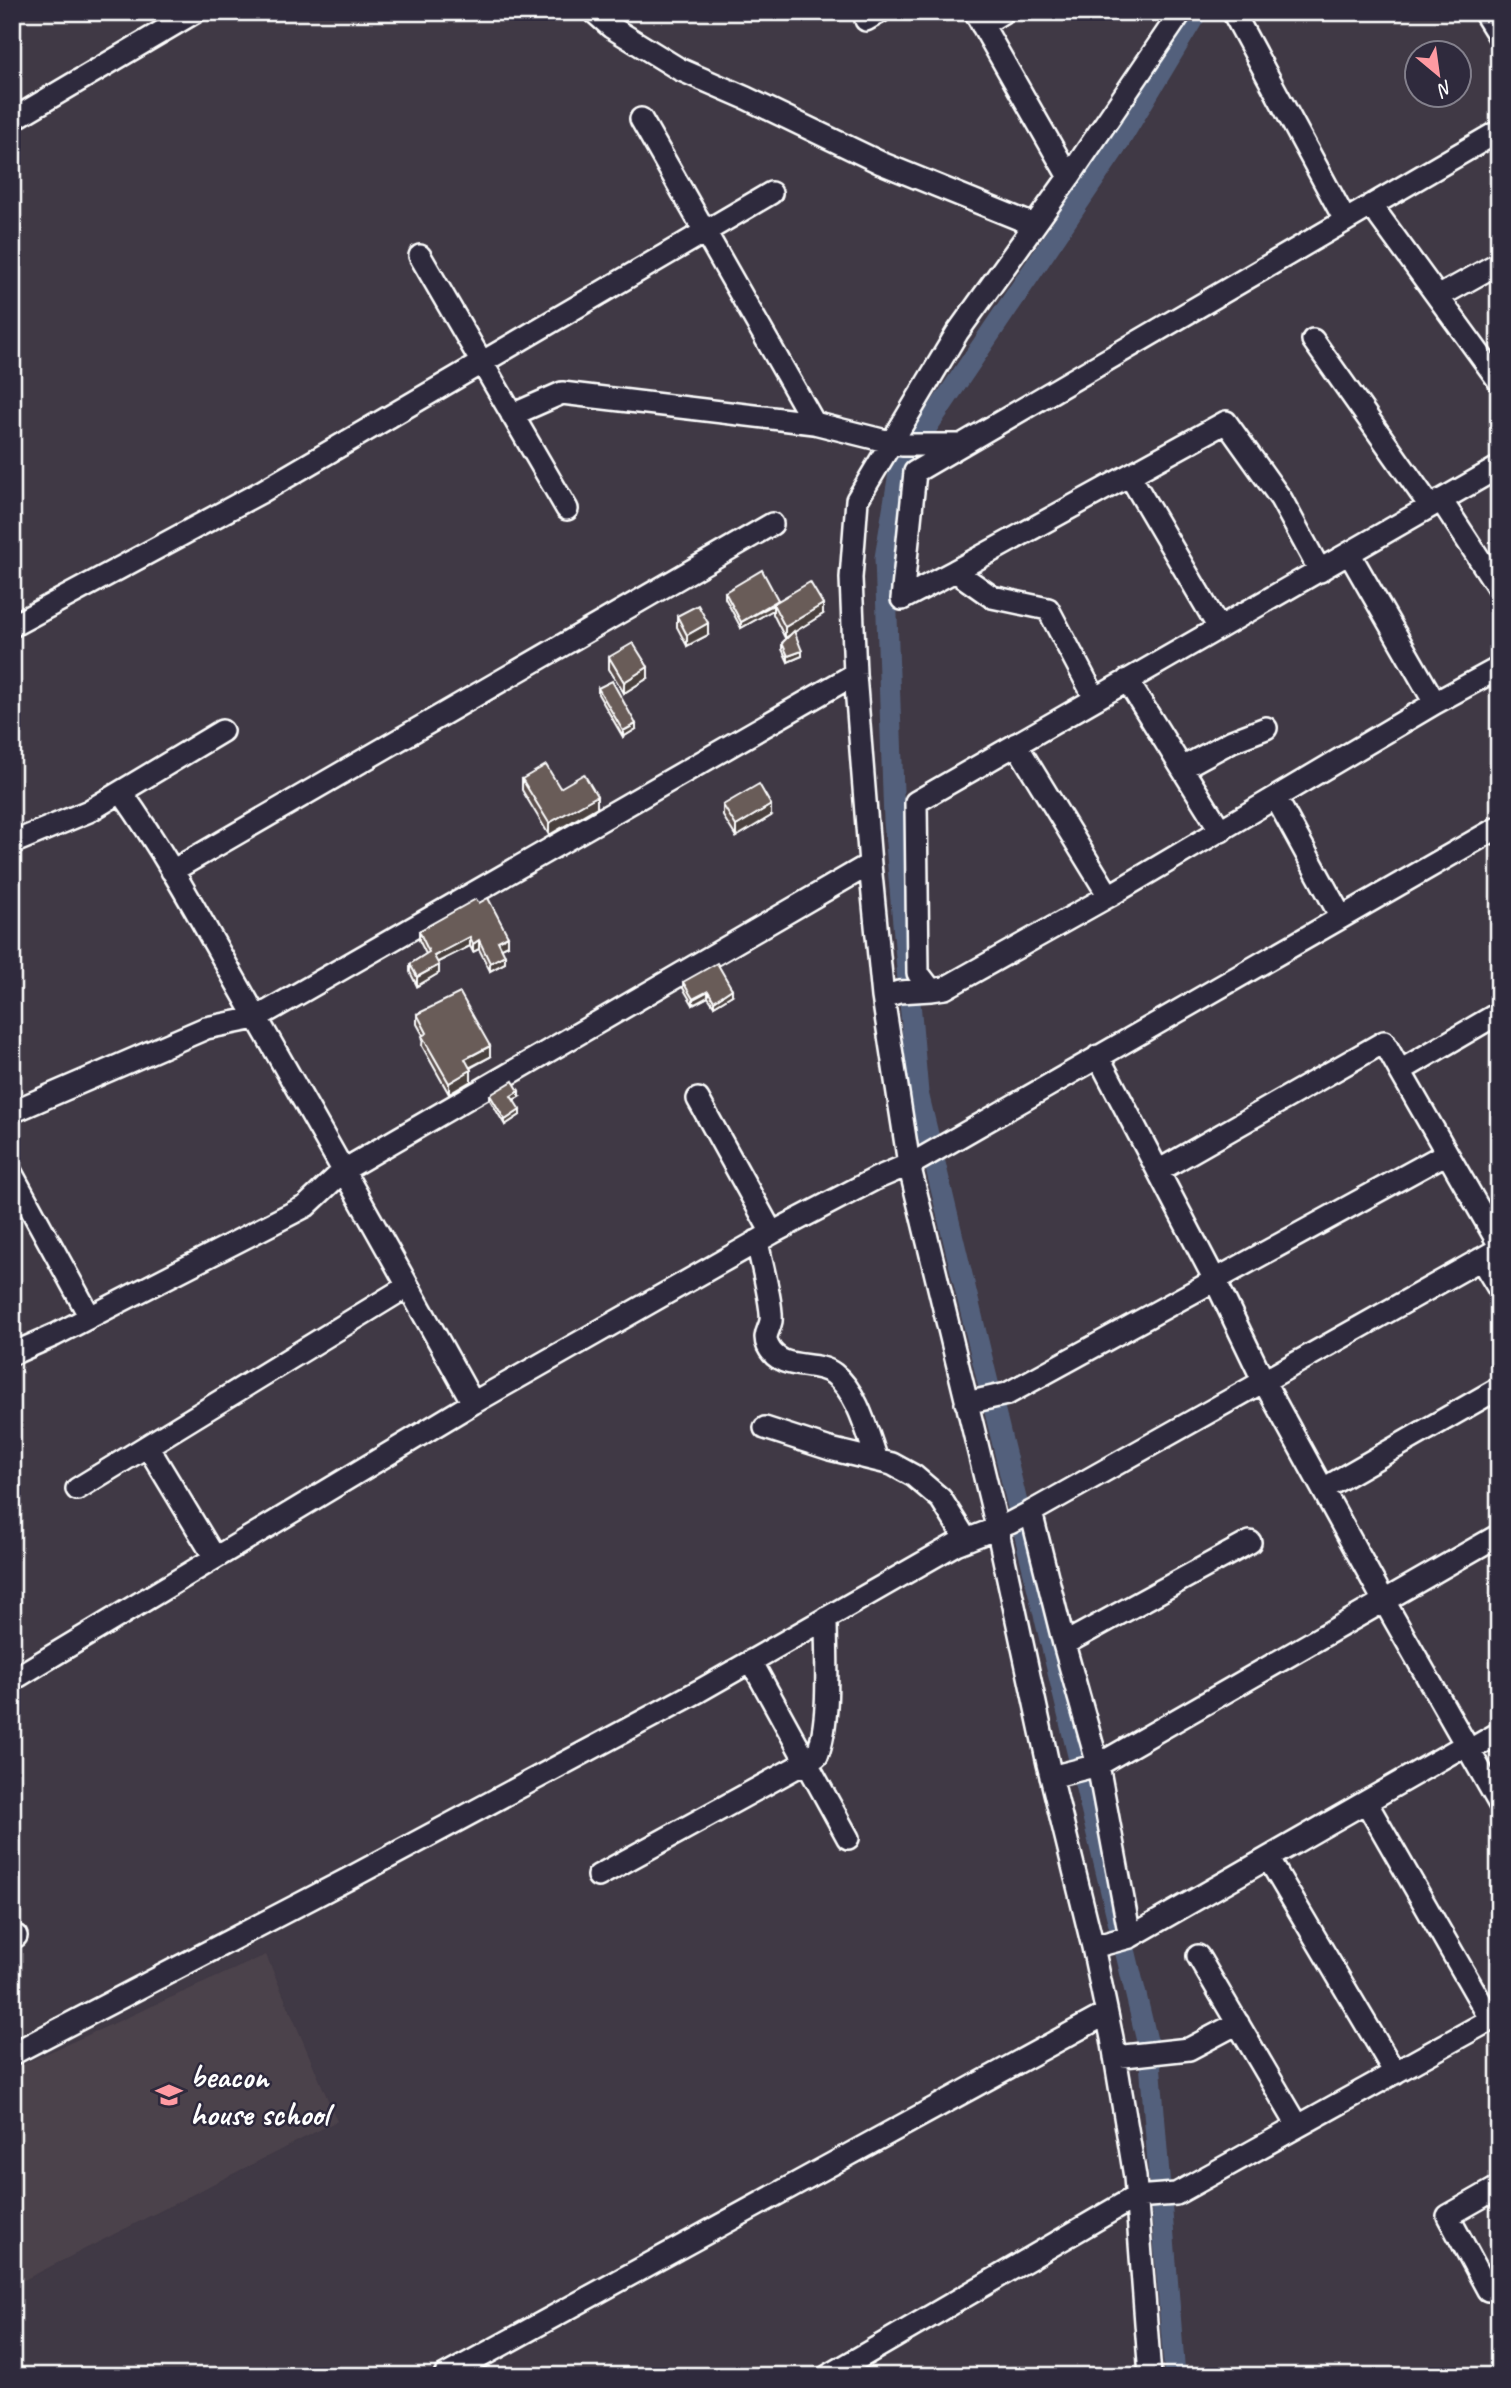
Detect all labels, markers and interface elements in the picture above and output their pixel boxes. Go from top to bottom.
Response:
north arrow [1402,38,1472,108]
text: N [1432,75,1457,103]
place label: beacon house school [190,2055,335,2135]
school or university icon: beacon house school [154,2080,184,2110]

